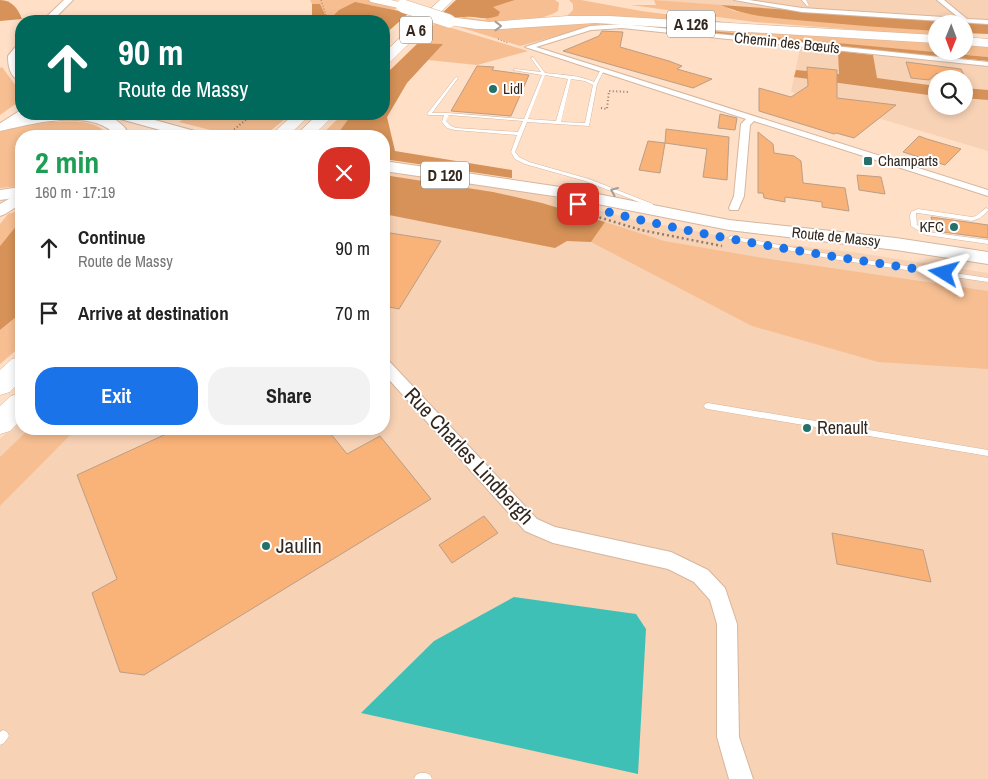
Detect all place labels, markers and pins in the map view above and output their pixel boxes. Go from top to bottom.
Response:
place label: Lidl [503,78,523,99]
marker: Lidl [487,83,499,95]
place label: Champarts [878,150,938,171]
marker: Champarts [862,155,874,167]
pin [557,183,599,225]
place label: KFC [919,216,944,237]
marker: KFC [948,221,960,233]
place label: Renault [817,415,868,440]
marker: Renault [801,422,813,434]
place label: Jaulin [276,531,322,560]
marker: Jaulin [260,540,272,552]

